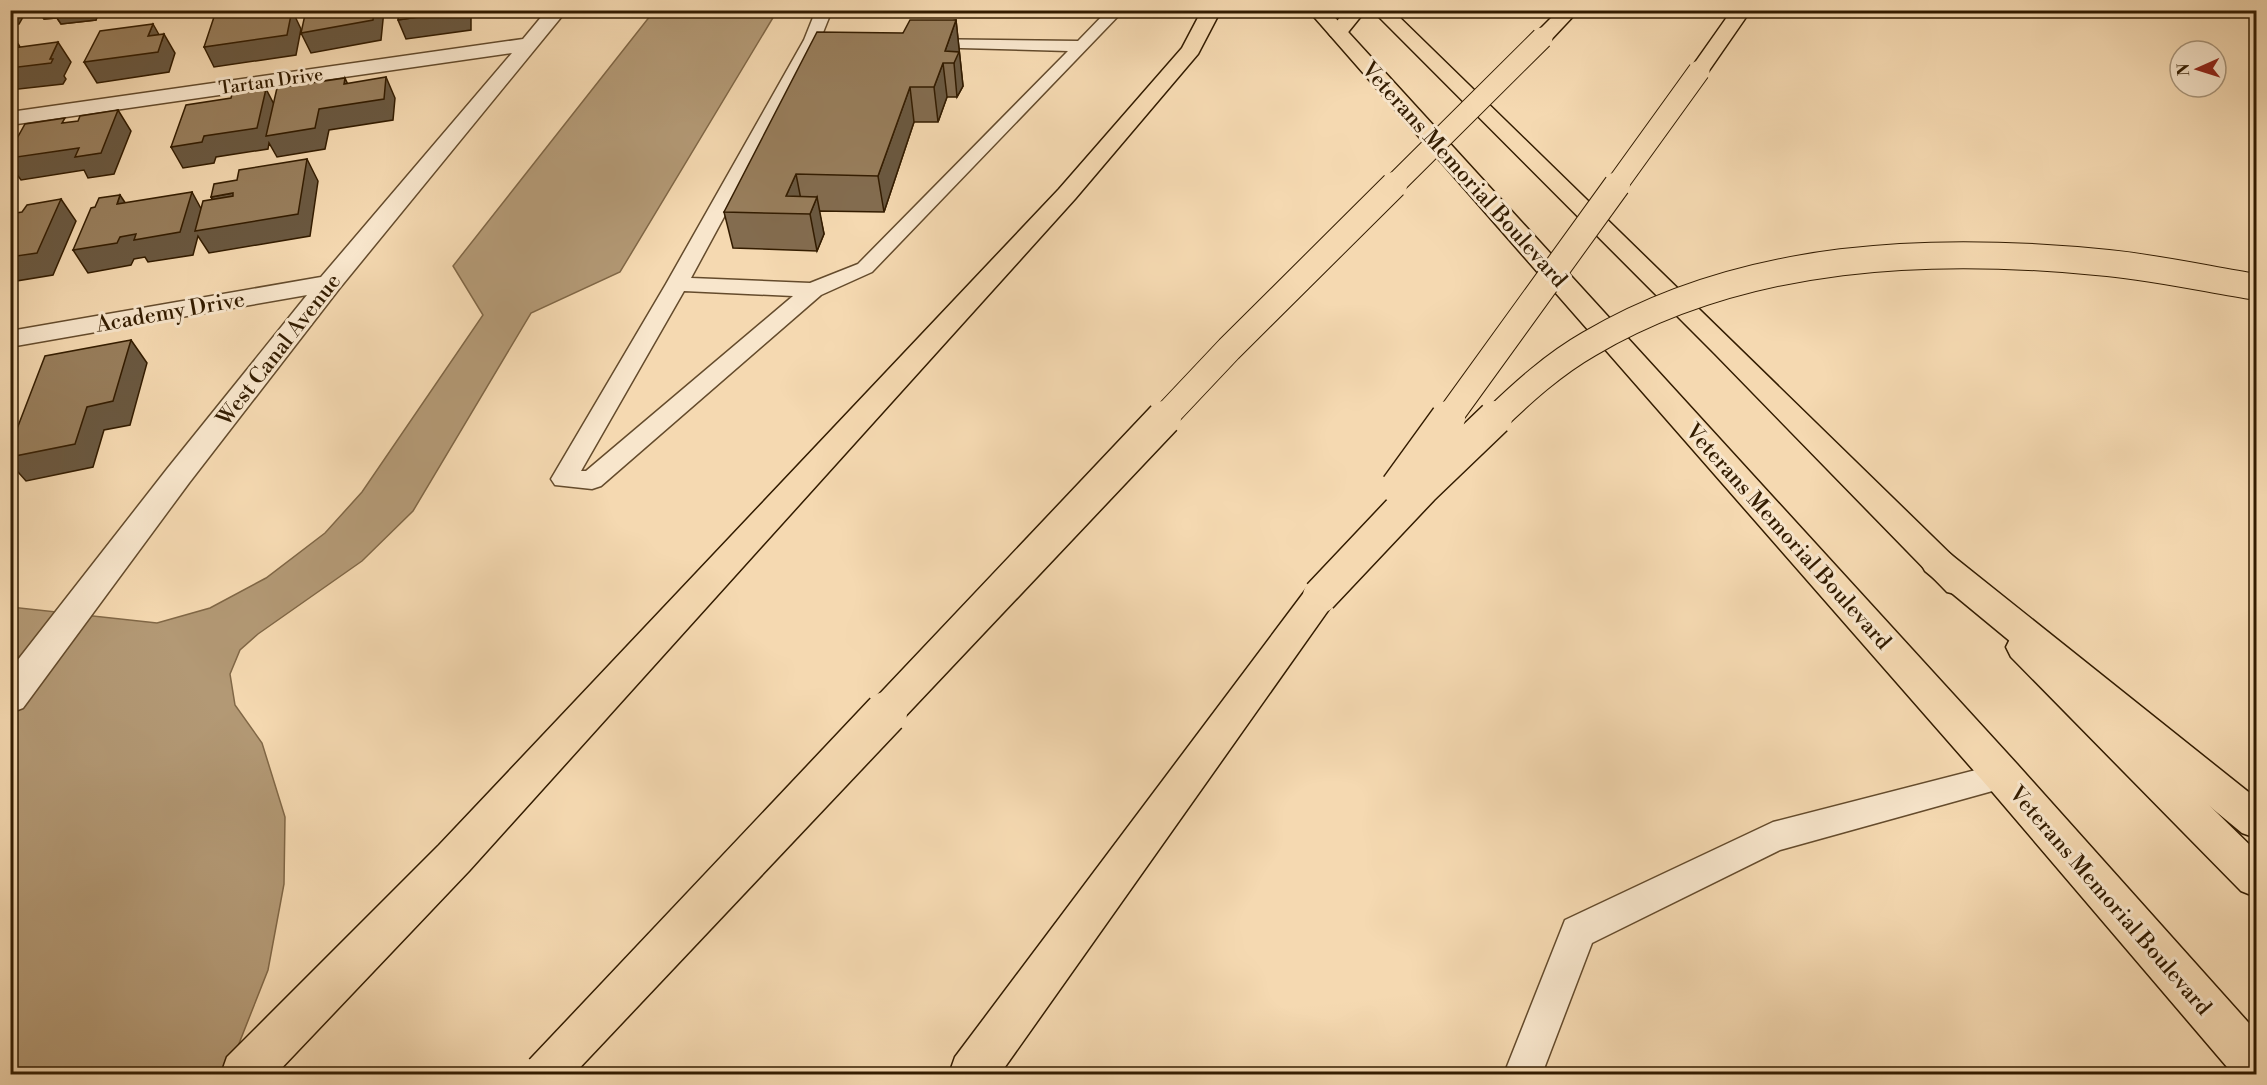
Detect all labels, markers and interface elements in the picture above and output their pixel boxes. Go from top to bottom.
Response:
north arrow [2168,39,2228,99]
street label: Veterans Memorial Boulevard [1355,56,1573,294]
street label: Tartan Drive [217,63,325,100]
text: N [2174,63,2194,77]
street label: West Canal Avenue [211,268,347,432]
street label: Academy Drive [93,286,247,339]
street label: Veterans Memorial Boulevard [1679,418,1897,656]
street label: Veterans Memorial Boulevard [2002,780,2217,1021]

